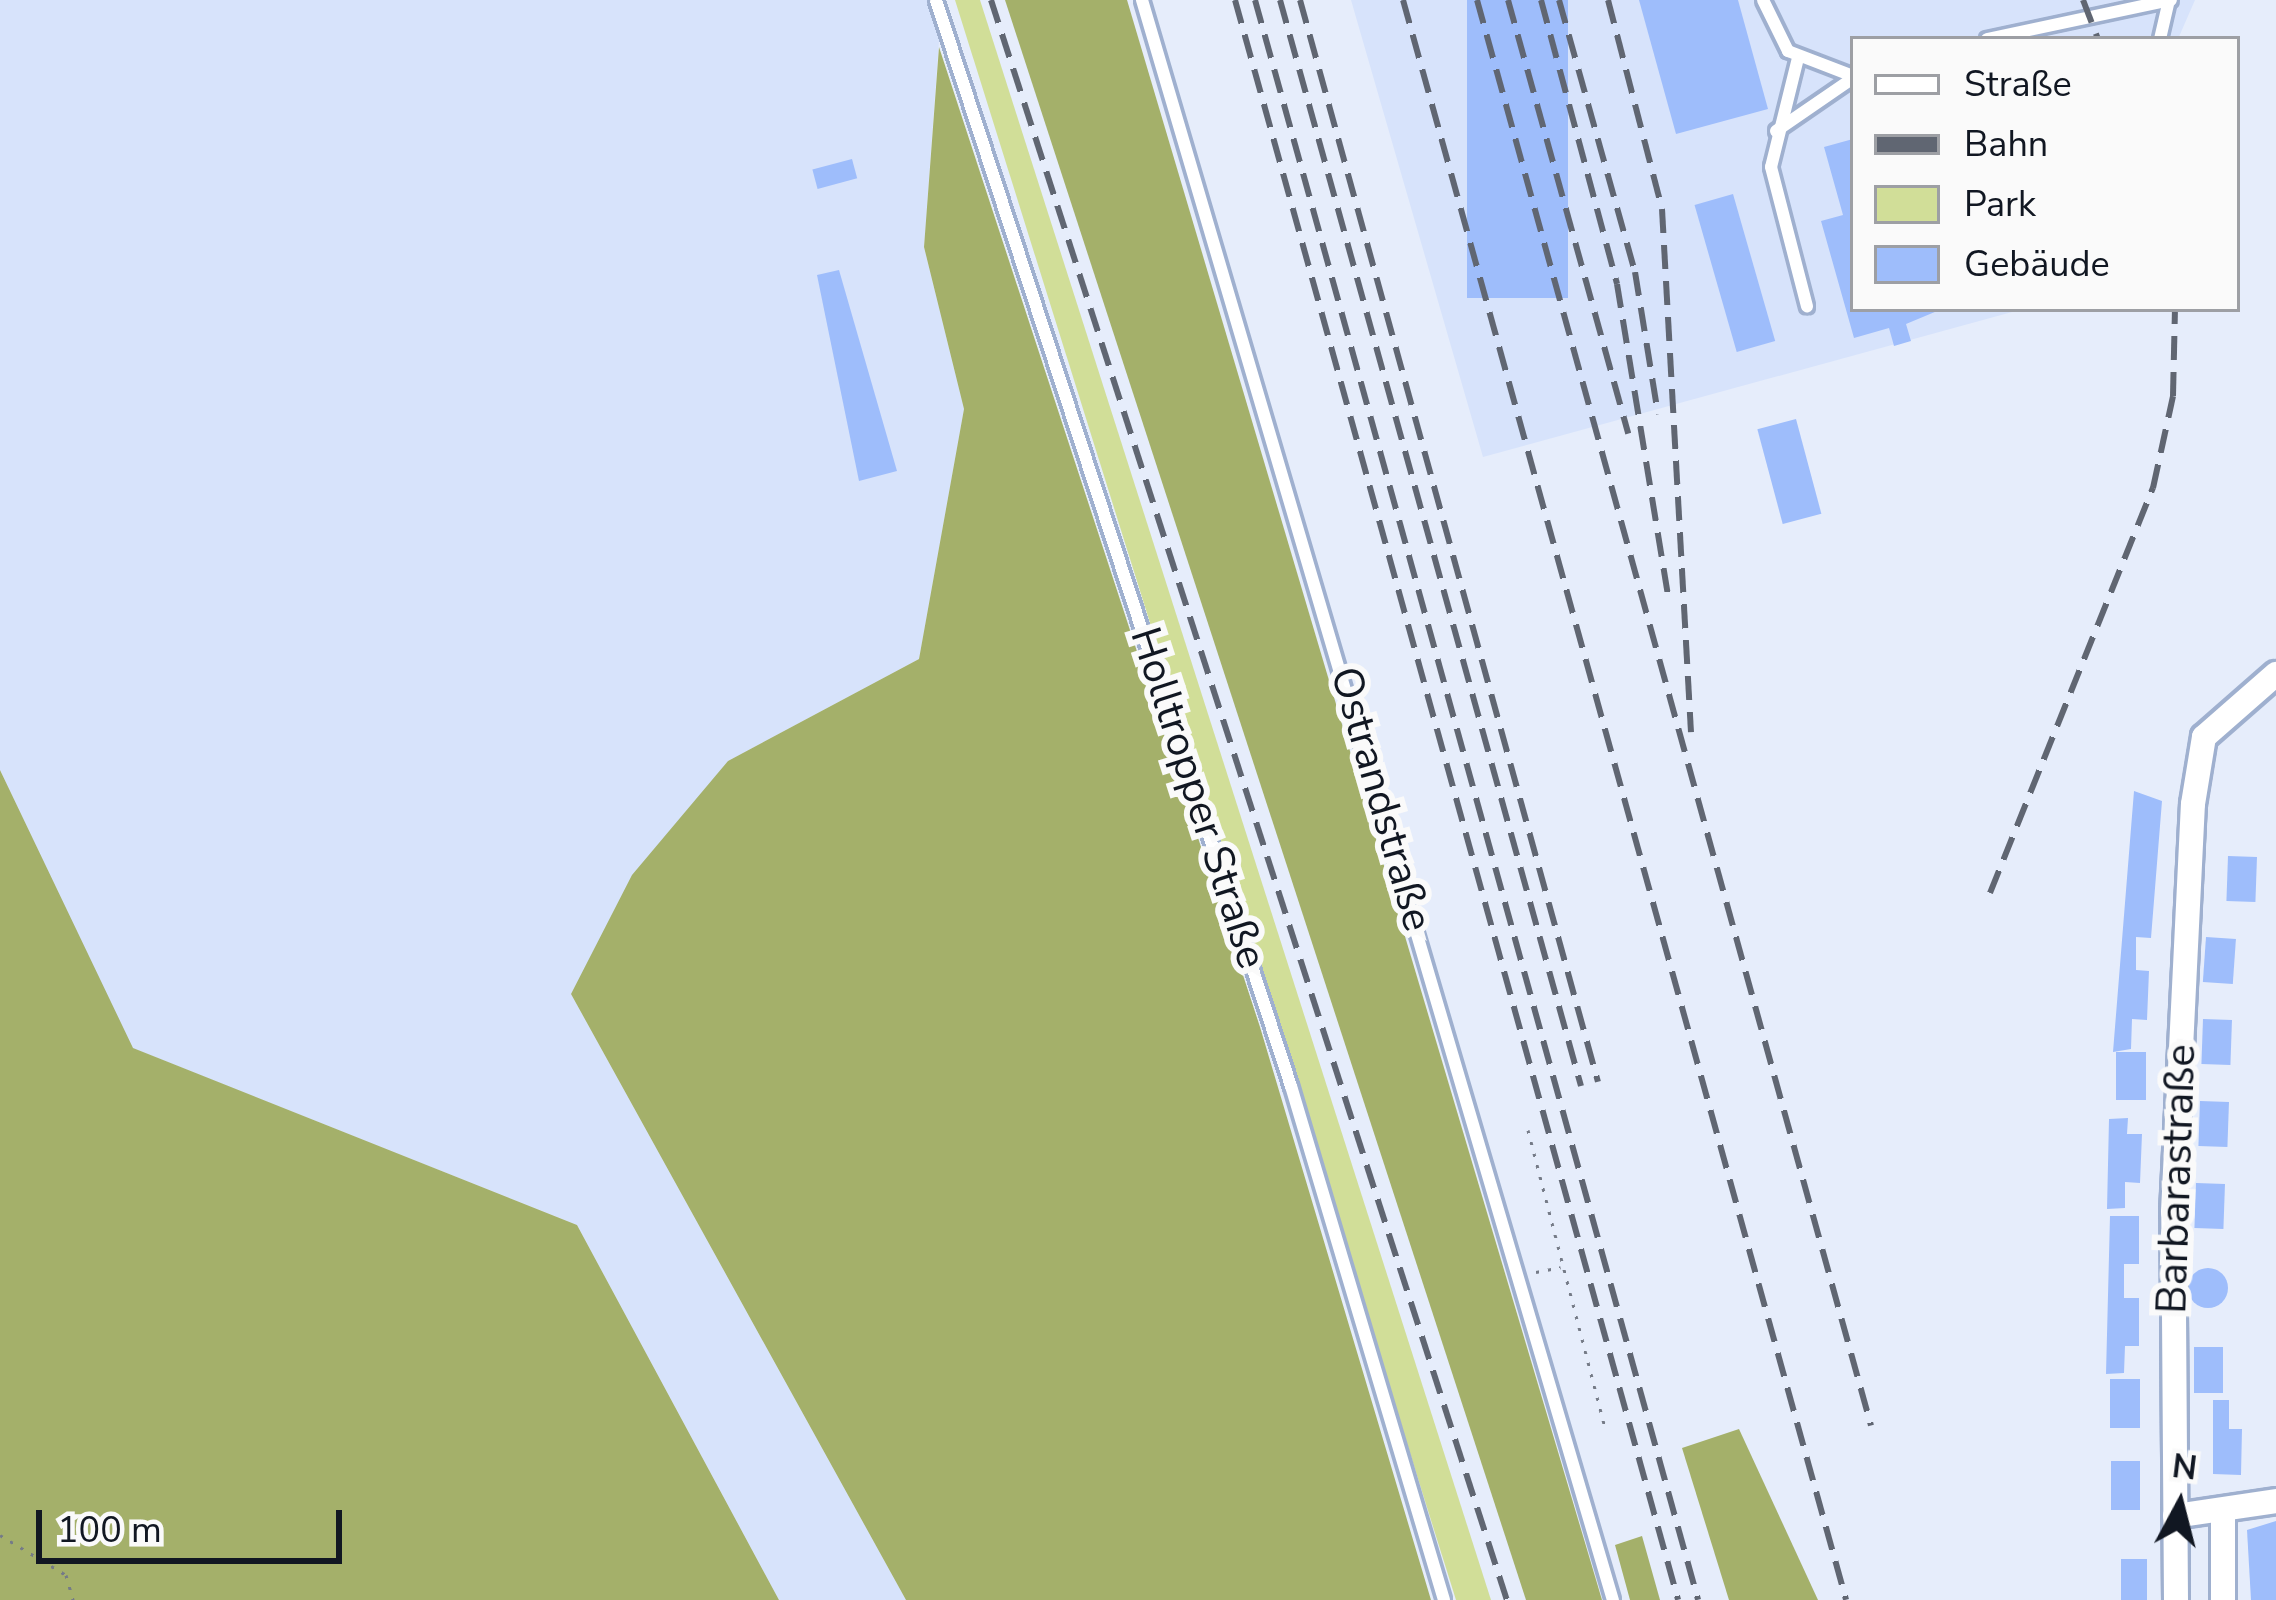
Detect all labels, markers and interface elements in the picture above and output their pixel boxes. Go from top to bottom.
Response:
legend [1850,36,2240,312]
text: Straße [1964,60,2072,109]
text: Bahn [1964,120,2048,169]
text: Park [1964,180,2036,229]
text: Gebäude [1964,240,2110,289]
street label: Holltropper Straße [1119,621,1277,975]
street label: Ostrandstraße [1319,661,1443,937]
street label: Barbarastraße [2147,1043,2207,1315]
north arrow [2120,1444,2240,1564]
text: N [2169,1444,2199,1492]
scale bar [42,1486,348,1560]
text: 100 m [57,1506,162,1555]

